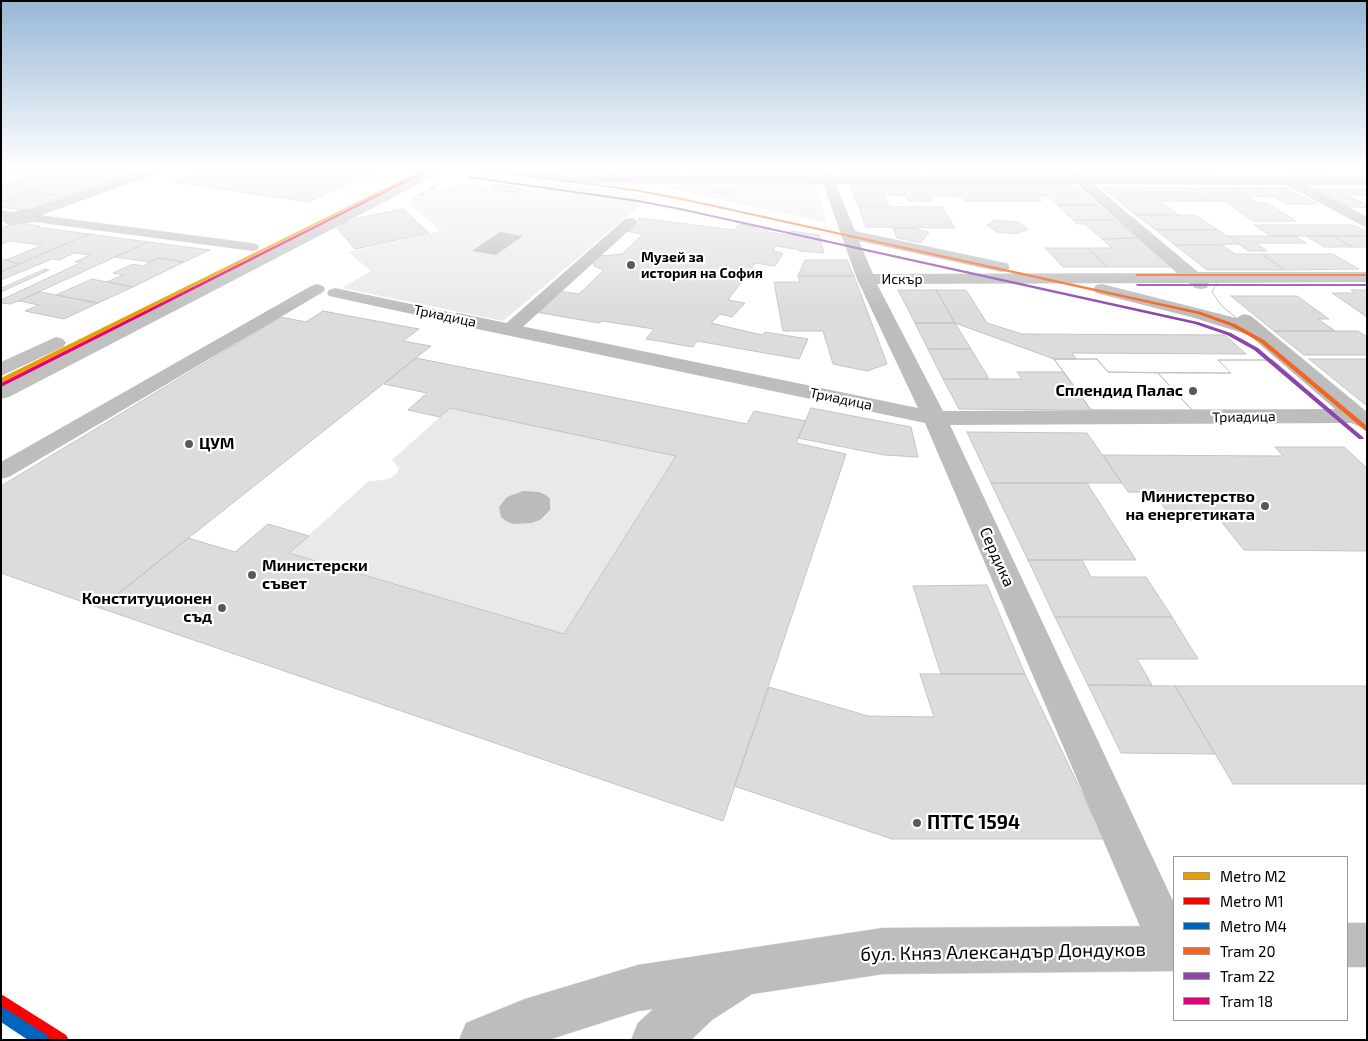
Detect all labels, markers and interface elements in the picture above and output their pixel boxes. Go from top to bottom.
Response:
place label: Музей за история на София [641,249,763,282]
marker: Музей за история на София [625,259,637,271]
street label: Искър [881,271,923,287]
street label: Триадица [412,301,478,331]
place label: Сплендид Палас [1055,381,1183,401]
street label: Триадица [808,384,874,414]
marker: Сплендид Палас [1187,385,1199,397]
street label: Триадица [1212,408,1276,426]
place label: ЦУМ [199,434,234,454]
marker: ЦУМ [183,438,195,450]
place label: Министерство на енергетиката [1125,487,1255,525]
marker: Министерство на енергетиката [1259,500,1271,512]
street label: Сердика [975,524,1019,590]
place label: Министерски съвет [262,556,368,594]
marker: Министерски съвет [246,569,258,581]
place label: Конституционен съд [82,589,212,627]
marker: Конституционен съд [216,602,228,614]
place label: ПТТС 1594 [927,812,1020,834]
marker: ПТТС 1594 [911,817,923,829]
legend [1173,856,1348,1021]
text: Metro M2 [1220,867,1286,885]
text: Metro M1 [1220,892,1284,910]
text: Metro M4 [1220,917,1287,935]
street label: бул. Княз Александър Дондуков [860,938,1146,966]
text: Tram 20 [1220,942,1276,960]
text: Tram 22 [1220,967,1275,985]
text: Tram 18 [1220,992,1273,1010]

